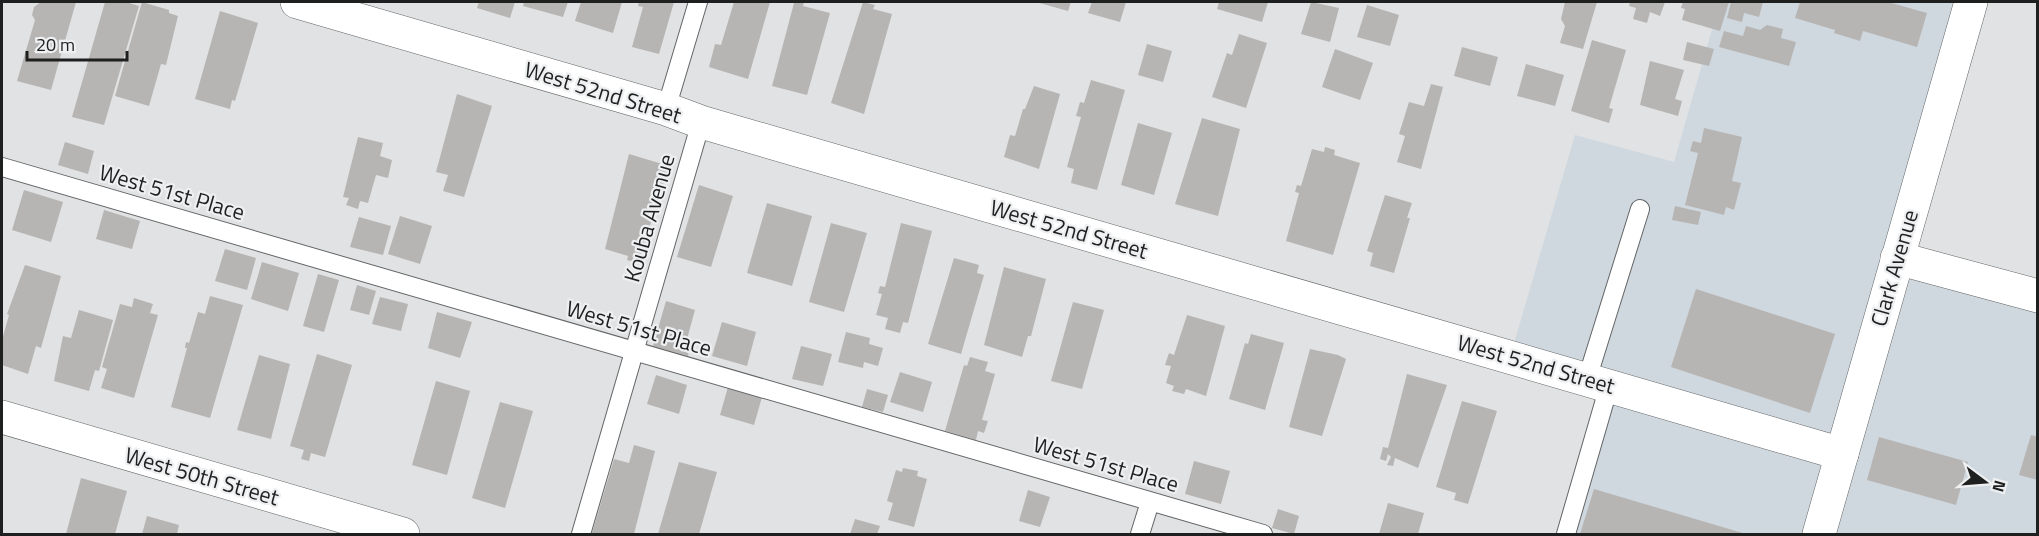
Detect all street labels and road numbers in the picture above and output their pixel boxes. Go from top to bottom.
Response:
street label: West 52nd Street [520,52,686,132]
street label: Kouba Avenue [615,150,683,286]
street label: West 51st Place [95,155,249,229]
street label: West 52nd Street [986,190,1152,268]
street label: Clark Avenue [1861,206,1927,330]
street label: West 51st Place [562,291,716,365]
street label: West 52nd Street [1453,325,1619,403]
street label: West 51st Place [1029,427,1183,501]
street label: West 50th Street [121,438,283,514]

